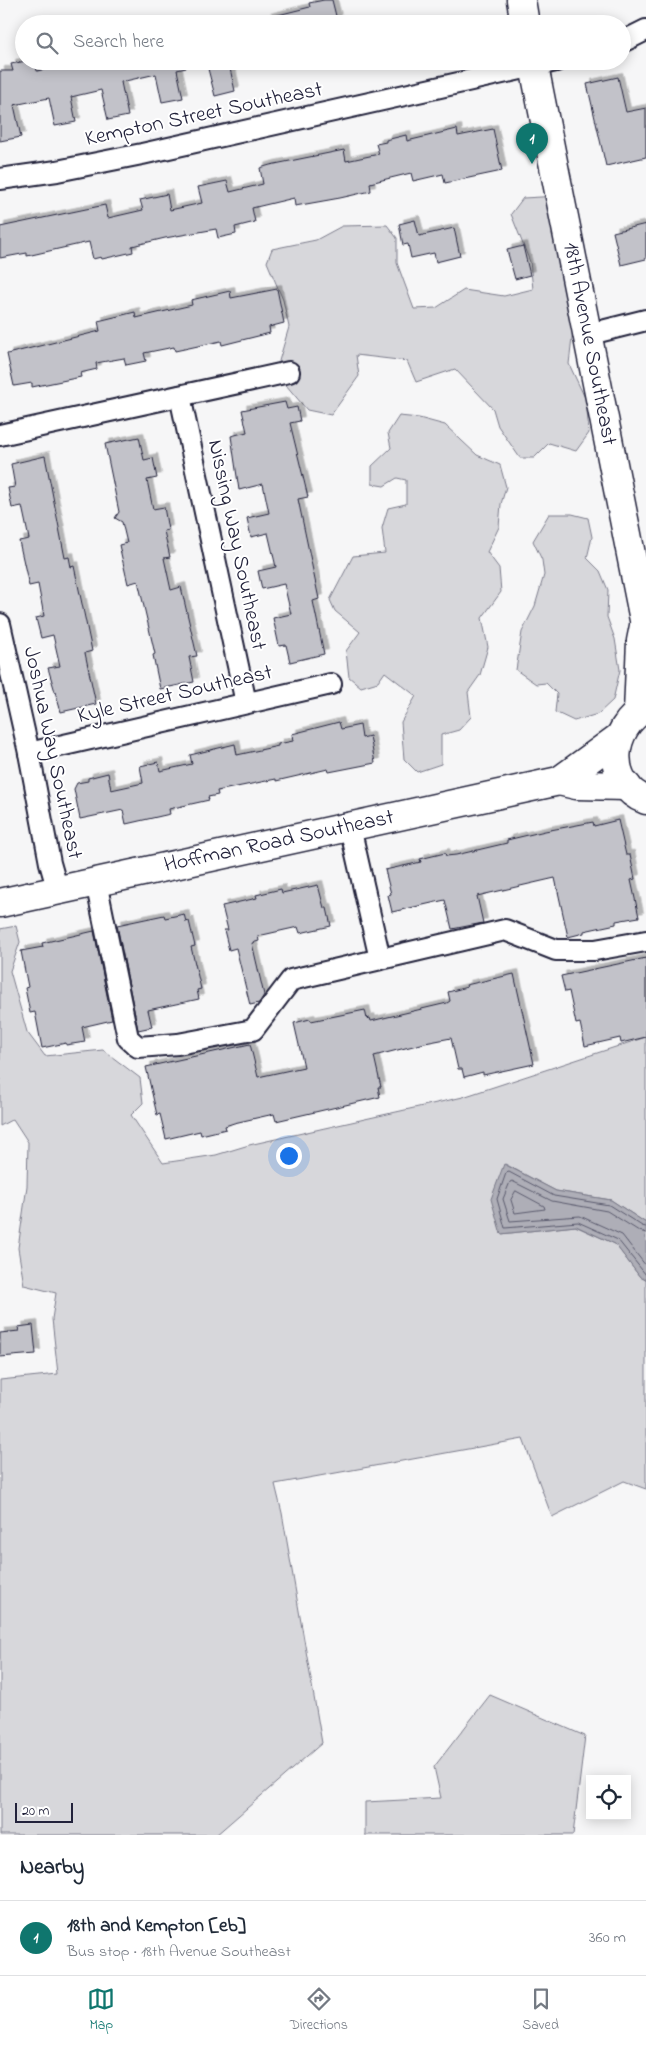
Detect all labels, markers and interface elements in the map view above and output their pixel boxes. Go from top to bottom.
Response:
search box [15,15,631,70]
icon: search [33,29,61,57]
text: Search here [73,29,164,56]
street label: Kempton Street Southeast [82,74,326,156]
pin: 1 [516,123,548,164]
street label: 18th Avenue Southeast [554,240,624,449]
street label: Nissing Way Southeast [197,437,274,654]
street label: Joshua Way Southeast [13,644,90,863]
street label: Kyle Street Southeast [74,657,276,734]
street label: Hoffman Road Southeast [161,802,397,882]
your location [276,1143,302,1169]
map controls [586,1775,631,1820]
button: locate [586,1775,631,1820]
scale bar [15,1800,72,1823]
text: 20 m [22,1801,49,1822]
text: Nearby [20,1853,84,1883]
text: 18th and Kempton [eb] [67,1913,246,1940]
text: 1 [33,1926,39,1950]
text: 360 m [589,1926,626,1950]
text: Bus stop · 18th Avenue Southeast [67,1940,291,1964]
tab: Map [87,1985,115,2036]
tab: Directions [290,1985,348,2036]
tab: Saved [522,1985,559,2036]

